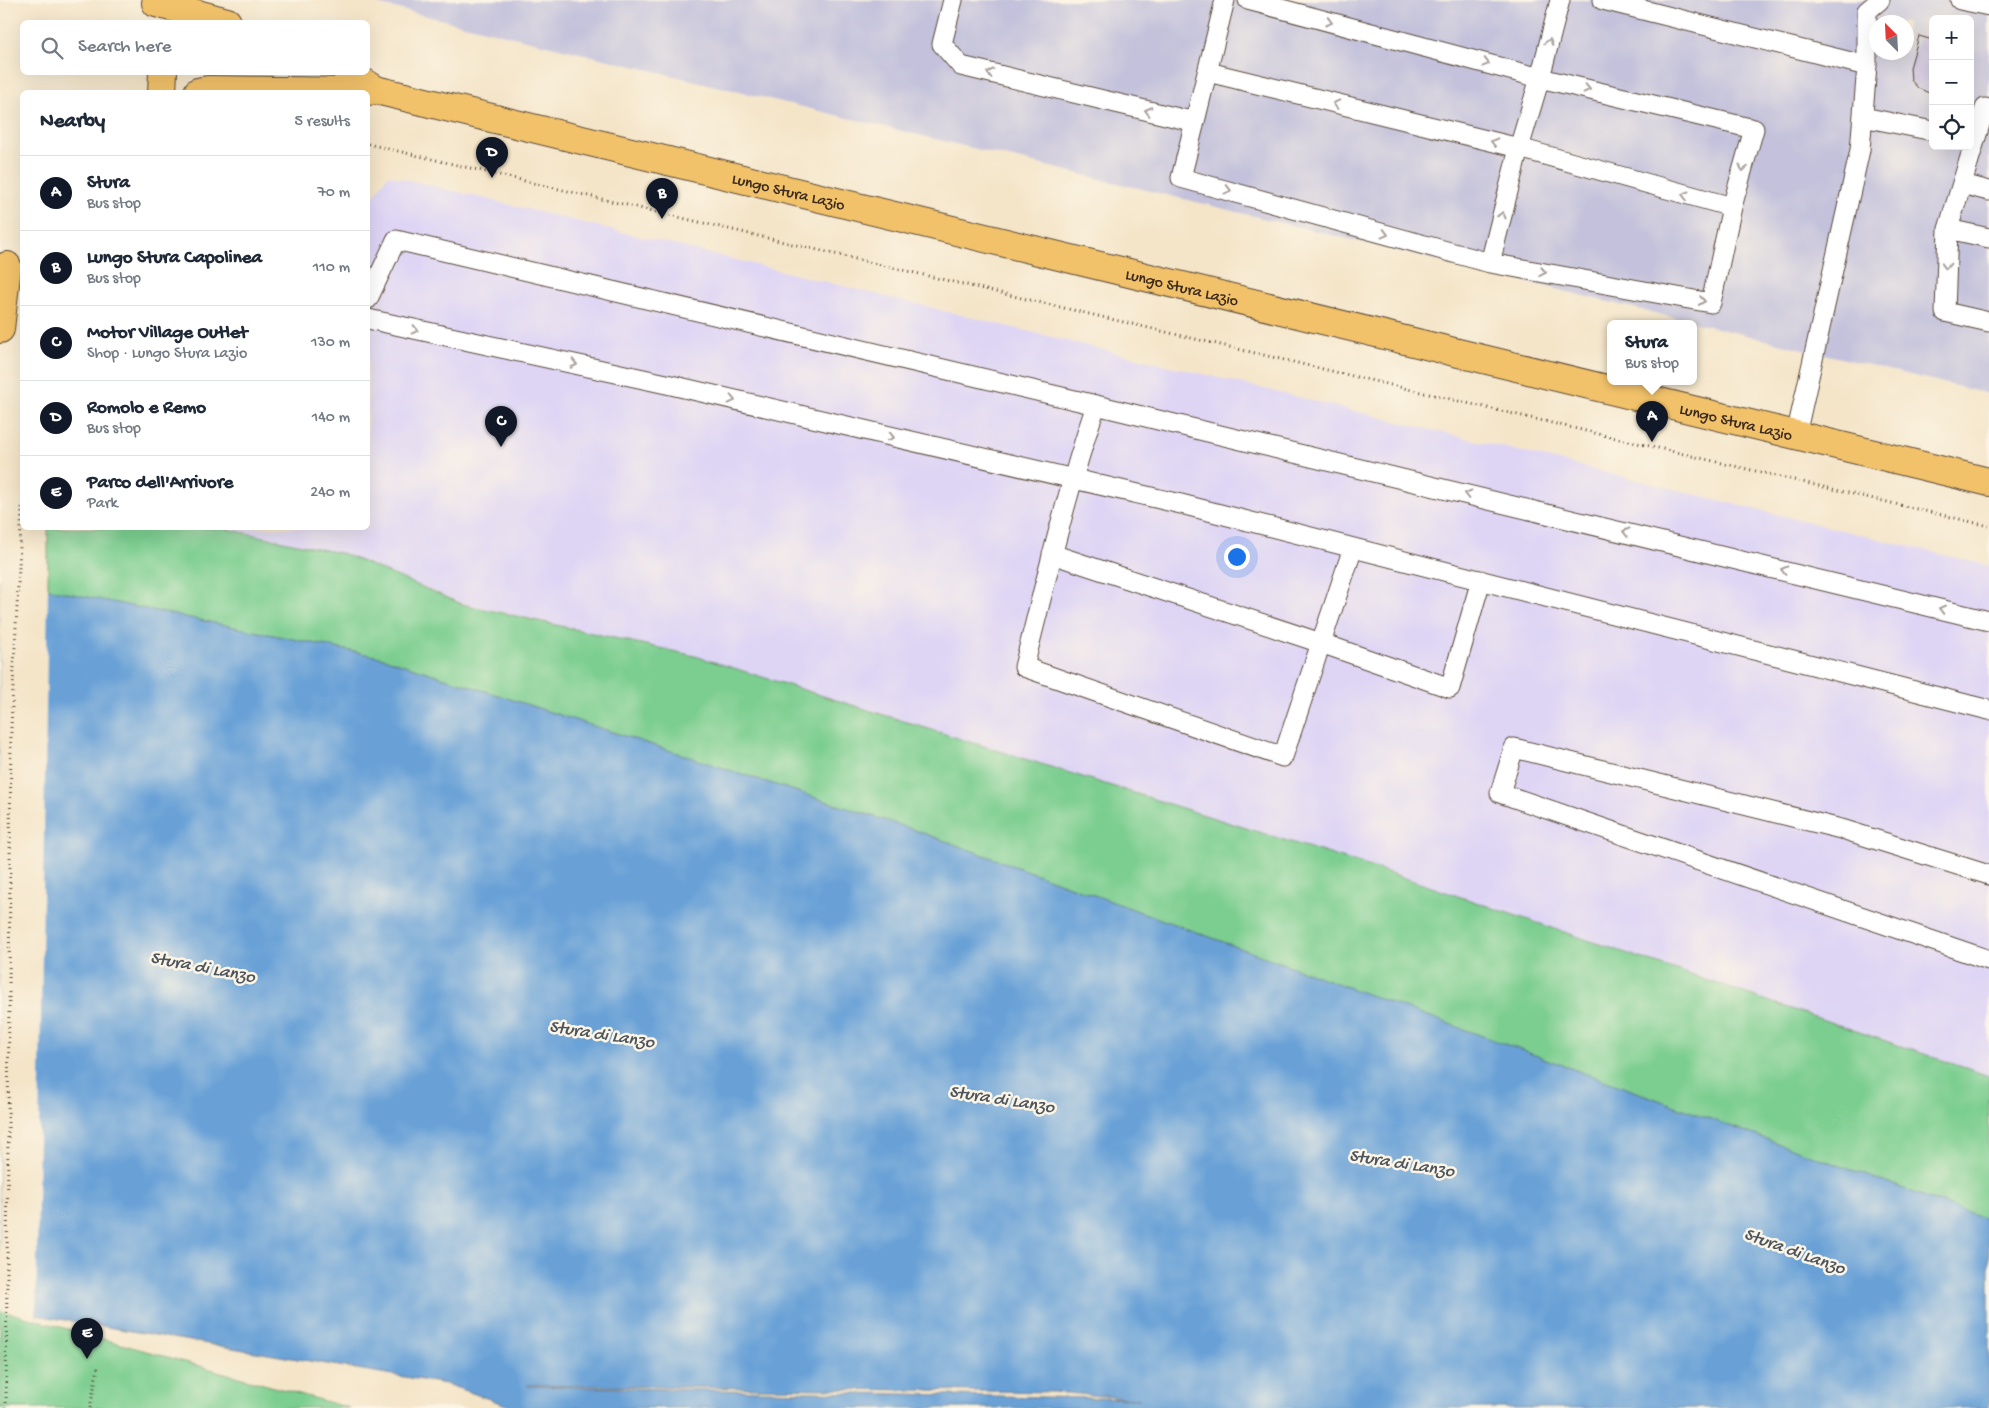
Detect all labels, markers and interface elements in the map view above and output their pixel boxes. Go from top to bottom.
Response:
north arrow [1869,15,1914,60]
map controls [1929,15,1974,150]
button: + [1929,15,1974,60]
one-way arrow [1325,16,1333,26]
search box [20,20,370,75]
icon: search [38,34,66,62]
text: Search here [78,36,172,59]
one-way arrow [1544,38,1554,46]
one-way arrow [1482,58,1490,68]
button: − [1929,60,1974,105]
one-way arrow [985,68,994,79]
one-way arrow [1583,83,1592,94]
one-way arrow [1332,99,1341,110]
button: locate [1929,105,1974,150]
one-way arrow [1143,106,1152,117]
text: Nearby [40,110,105,135]
text: 5 results [295,113,350,132]
pin: D [476,137,508,178]
one-way arrow [1491,138,1499,148]
one-way arrow [1738,164,1748,172]
street label: Lungo Stura Lazio [730,171,846,217]
text: Stura [87,172,130,195]
pin: B [646,178,678,219]
text: A [51,184,61,203]
text: 70 m [317,184,350,203]
one-way arrow [1224,185,1232,195]
one-way arrow [1681,190,1689,200]
text: Bus stop [87,195,141,214]
one-way arrow [1496,211,1507,220]
one-way arrow [1380,228,1388,238]
text: Lungo Stura Capolinea [87,247,262,270]
text: B [52,259,60,278]
text: 110 m [313,259,350,278]
one-way arrow [1941,262,1952,270]
street label: Lungo Stura Lazio [1123,266,1240,312]
one-way arrow [1538,267,1547,277]
text: Bus stop [87,270,141,289]
one-way arrow [1699,295,1707,306]
popup [1607,320,1697,385]
text: Motor Village Outlet [87,322,247,345]
one-way arrow [411,324,420,335]
text: Stura [1625,332,1668,355]
text: C [52,334,60,353]
text: 130 m [311,334,350,353]
text: Shop · Lungo Stura Lazio [87,345,247,364]
text: Bus stop [1625,355,1679,374]
one-way arrow [569,359,578,369]
one-way arrow [728,394,737,405]
text: Romolo e Remo [87,397,206,420]
pin: A [1636,401,1668,442]
street label: Lungo Stura Lazio [1677,401,1794,447]
pin: C [485,406,517,447]
text: D [51,409,61,428]
text: 140 m [312,409,350,428]
text: Bus stop [87,420,141,439]
one-way arrow [886,431,895,442]
text: Parco dell'Arrivore [87,472,233,495]
text: E [51,484,61,503]
text: 240 m [310,484,350,503]
one-way arrow [1463,489,1472,500]
text: Park [87,495,118,514]
one-way arrow [1621,527,1630,538]
your location [1224,544,1250,570]
one-way arrow [1780,566,1788,576]
one-way arrow [1937,604,1946,615]
water label: Stura di Lanzo [149,948,257,989]
water label: Stura di Lanzo [548,1017,656,1054]
water label: Stura di Lanzo [948,1082,1056,1119]
water label: Stura di Lanzo [1348,1146,1456,1183]
water label: Stura di Lanzo [1741,1224,1848,1281]
pin: E [71,1318,103,1359]

